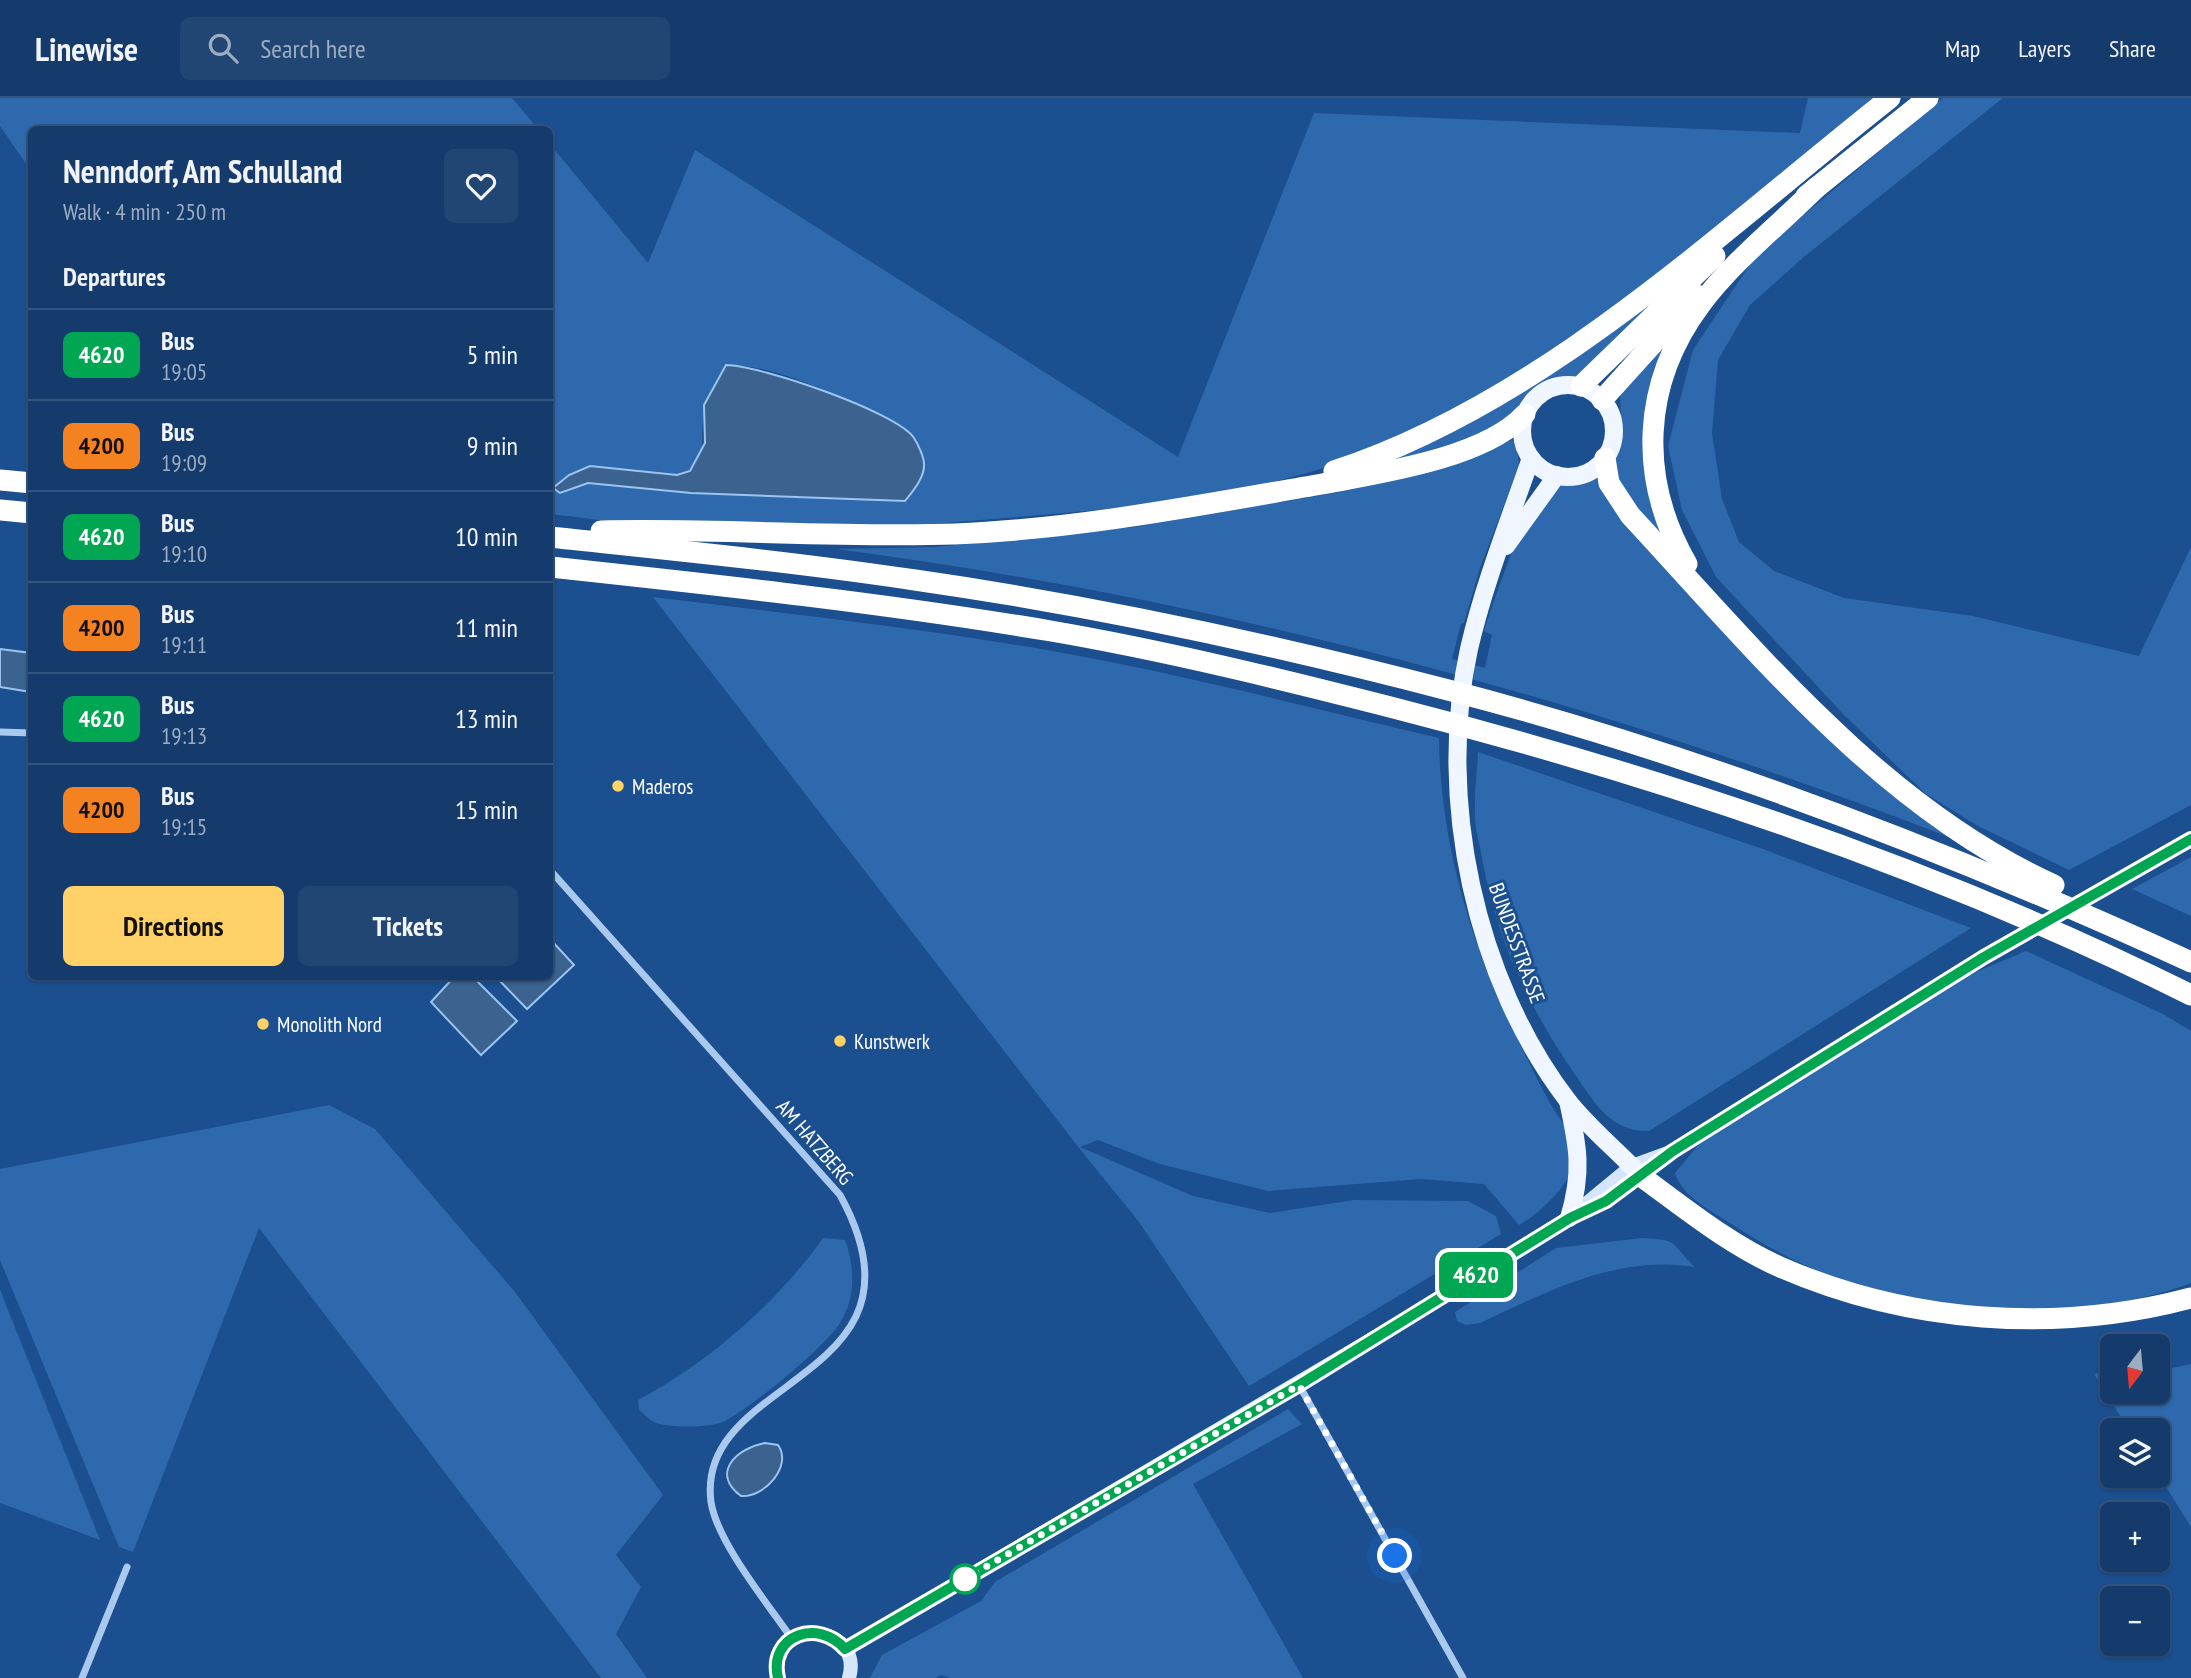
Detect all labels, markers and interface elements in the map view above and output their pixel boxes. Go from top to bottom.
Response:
search box [180,17,670,80]
text: Linewise [35,27,138,70]
icon: search [204,29,242,67]
text: Search here [260,32,366,65]
text: Map [1945,33,1980,64]
text: Layers [2018,33,2071,64]
text: Share [2109,33,2156,64]
text: Nenndorf, Am Schulland [63,149,343,192]
button: heart [444,149,518,223]
text: Walk · 4 min · 250 m [63,197,226,226]
text: Departures [63,260,166,293]
text: Bus [161,324,194,357]
text: 5 min [467,338,518,371]
text: 4620 [79,339,124,370]
text: 19:05 [161,357,207,386]
text: Bus [161,415,194,448]
text: 9 min [467,429,518,462]
text: 4200 [79,430,124,461]
text: 19:09 [161,448,207,477]
text: Bus [161,506,194,539]
text: 10 min [455,520,518,553]
text: 4620 [79,521,124,552]
text: 19:10 [161,539,207,568]
text: Bus [161,597,194,630]
text: 11 min [455,611,518,644]
text: 4200 [79,612,124,643]
text: 19:11 [161,630,207,659]
text: Bus [161,688,194,721]
text: 13 min [455,702,518,735]
text: 4620 [79,703,124,734]
text: 19:13 [161,721,207,750]
place label: Maderos [632,773,693,800]
marker: Maderos [610,778,626,794]
text: Bus [161,779,194,812]
text: 15 min [455,793,518,826]
text: 4200 [79,794,124,825]
text: 19:15 [161,812,207,841]
street label: BUNDESSTRASSE [1483,879,1551,1007]
button: Directions [63,886,284,966]
button: Tickets [298,886,518,966]
place label: Monolith Nord [277,1011,382,1038]
marker: Monolith Nord [255,1016,271,1032]
place label: Kunstwerk [854,1028,930,1055]
marker: Kunstwerk [832,1033,848,1049]
street label: AM HATZBERG [771,1094,859,1190]
line badge: 4620 [1427,1252,1525,1298]
text: 4620 [1453,1259,1499,1290]
north arrow [2100,1334,2170,1404]
map controls [2100,1334,2170,1656]
button: layers [2100,1418,2170,1488]
button: + [2100,1502,2170,1572]
your location [1377,1538,1412,1573]
unlabelled marker [950,1564,980,1594]
button: − [2100,1586,2170,1656]

